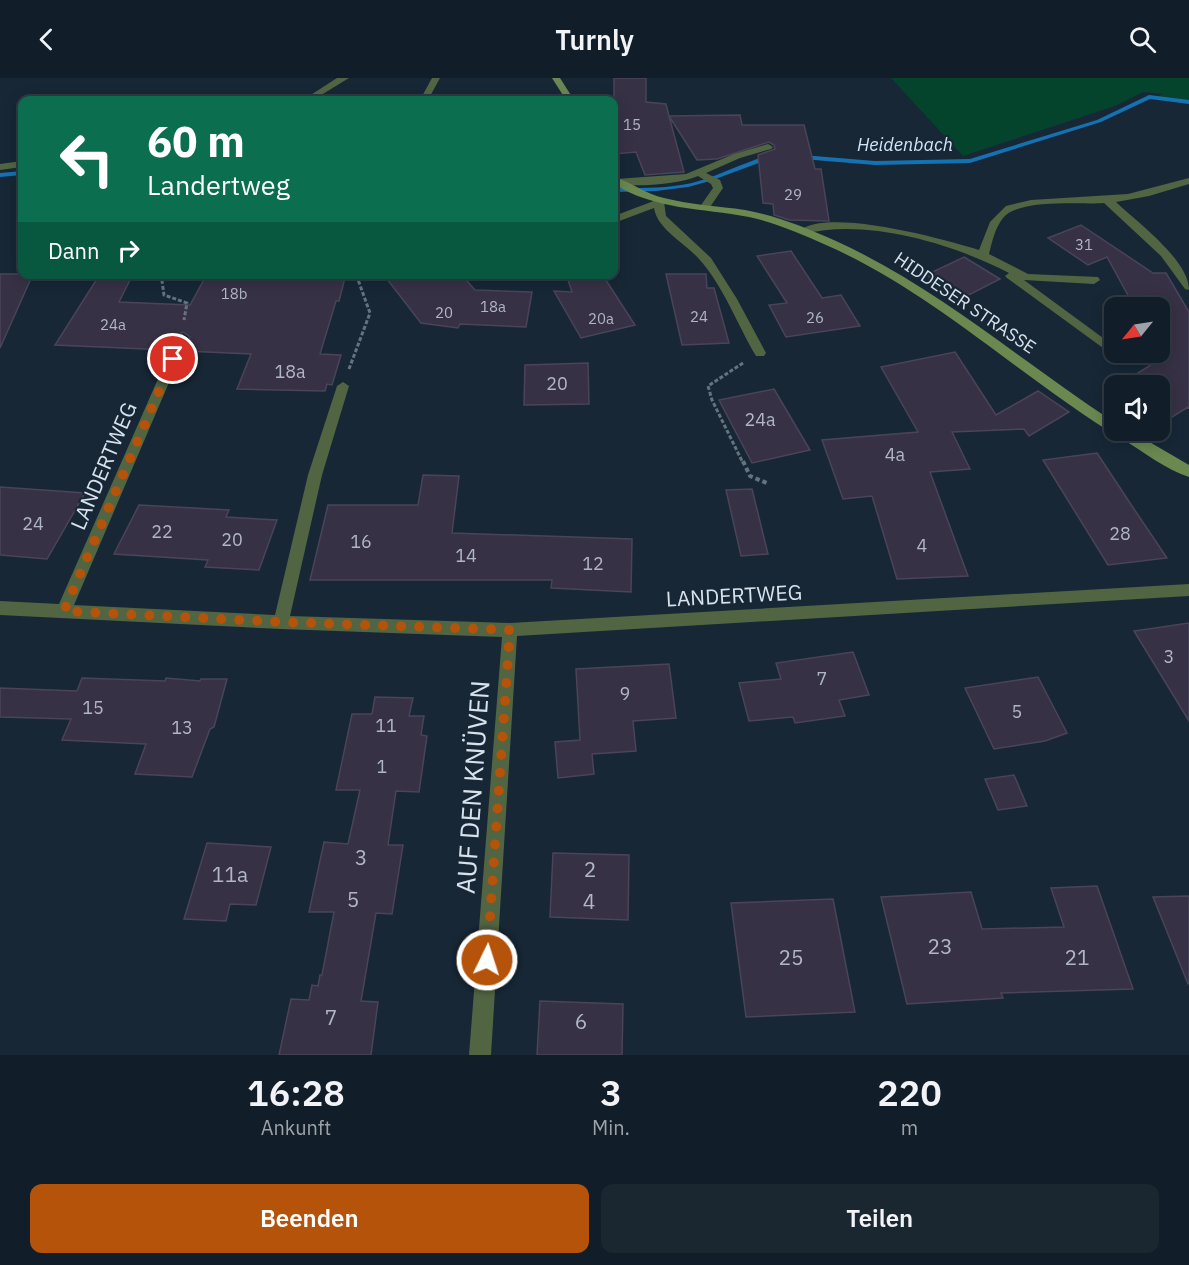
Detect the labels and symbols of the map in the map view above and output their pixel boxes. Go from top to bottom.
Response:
house number: 15 [623,115,641,134]
water label: Heidenbach [857,133,953,156]
house number: 29 [784,185,802,204]
house number: 31 [1075,235,1093,254]
street label: HIDDESER STRASSE [890,247,1041,359]
house number: 18b [221,284,247,303]
house number: 18a [480,297,506,316]
north arrow [1104,297,1170,363]
house number: 20 [435,303,453,322]
house number: 24 [690,307,708,326]
house number: 26 [806,308,824,327]
house number: 20a [588,309,614,328]
house number: 24a [100,315,126,334]
pin [147,333,198,384]
house number: 18a [274,360,306,383]
house number: 20 [546,372,568,395]
street label: LANDERTWEG [64,397,143,534]
house number: 24a [744,408,776,431]
house number: 4a [885,443,906,466]
house number: 24 [22,512,44,535]
house number: 22 [151,520,173,543]
house number: 28 [1109,522,1131,545]
house number: 20 [221,528,243,551]
house number: 16 [350,530,372,553]
house number: 4 [917,534,928,557]
house number: 14 [455,544,477,567]
house number: 12 [582,552,604,575]
street label: LANDERTWEG [665,577,803,613]
house number: 3 [1164,645,1174,668]
house number: 7 [817,667,827,690]
street label: AUF DEN KNÜVEN [448,679,496,895]
house number: 9 [620,682,630,705]
house number: 15 [82,696,104,719]
house number: 5 [1012,700,1022,723]
house number: 11 [375,714,397,737]
house number: 13 [171,716,193,739]
house number: 1 [377,755,387,778]
house number: 3 [355,843,367,871]
house number: 2 [584,855,596,883]
house number: 11a [212,860,248,888]
house number: 5 [347,885,359,913]
house number: 4 [583,887,595,915]
position arrow [455,928,519,992]
house number: 23 [927,932,953,960]
house number: 25 [778,943,804,971]
house number: 21 [1064,943,1090,971]
house number: 7 [325,1003,337,1031]
house number: 6 [575,1007,587,1035]

